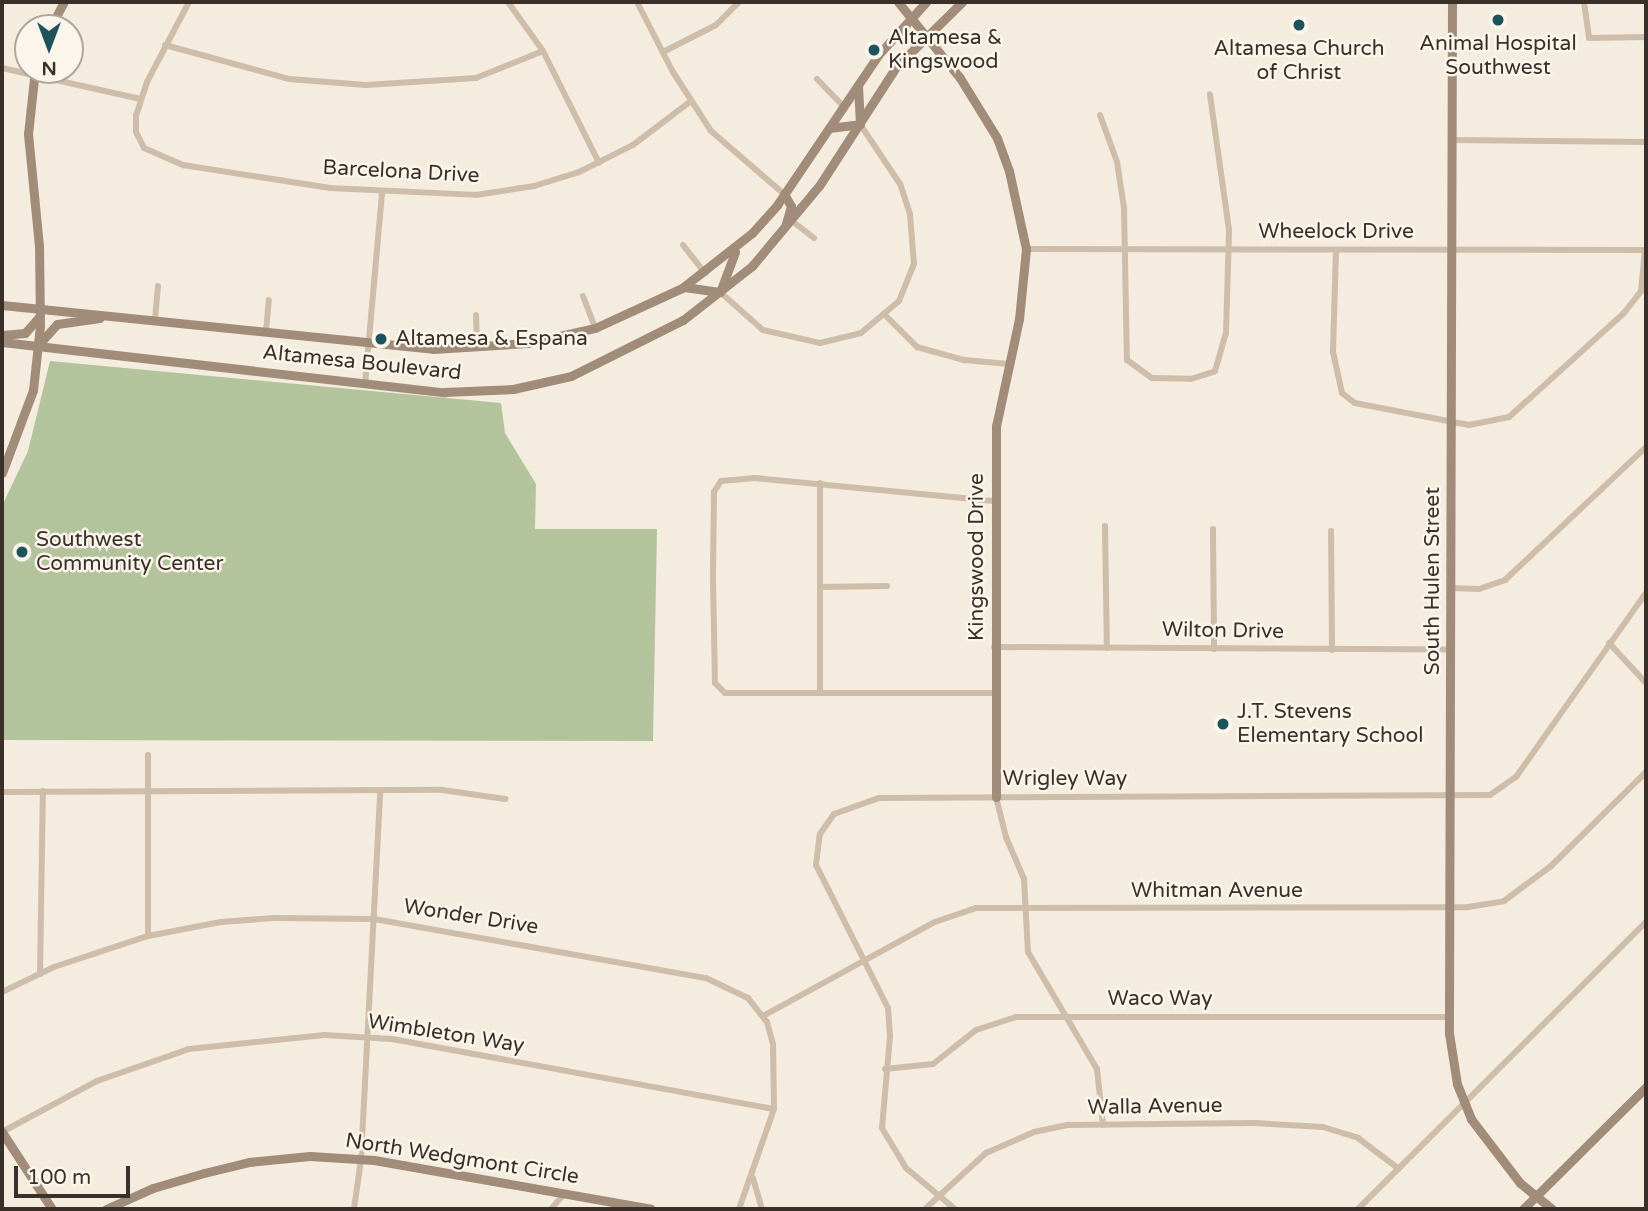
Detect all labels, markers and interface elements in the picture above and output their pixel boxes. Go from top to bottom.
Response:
marker: Animal Hospital Southwest [1490,12,1506,28]
north arrow [14,14,84,84]
marker: Altamesa Church of Christ [1291,17,1307,33]
place label: Altamesa & Kingswood [888,25,1002,75]
place label: Animal Hospital Southwest [1419,31,1577,81]
place label: Altamesa Church of Christ [1214,36,1384,86]
marker: Altamesa & Kingswood [866,42,882,58]
text: N [41,57,57,79]
street label: Barcelona Drive [322,155,480,189]
street label: Wheelock Drive [1258,219,1414,245]
place label: Altamesa & Espana [395,326,588,352]
marker: Altamesa & Espana [373,331,389,347]
street label: Altamesa Boulevard [261,340,463,386]
street label: Kingswood Drive [964,473,990,641]
street label: South Hulen Street [1420,487,1446,675]
place label: Southwest Community Center [36,527,223,577]
marker: Southwest Community Center [14,544,30,560]
street label: Wilton Drive [1162,617,1284,645]
place label: J.T. Stevens Elementary School [1237,699,1424,749]
marker: J.T. Stevens Elementary School [1215,716,1231,732]
street label: Wrigley Way [1003,766,1127,792]
street label: Whitman Avenue [1131,878,1303,904]
street label: Wonder Drive [402,894,540,940]
street label: Waco Way [1108,986,1212,1012]
street label: Wimbleton Way [366,1009,526,1059]
street label: Walla Avenue [1087,1093,1223,1121]
street label: North Wedgmont Circle [343,1128,581,1190]
scale bar [18,1152,133,1196]
text: 100 m [27,1165,91,1190]

